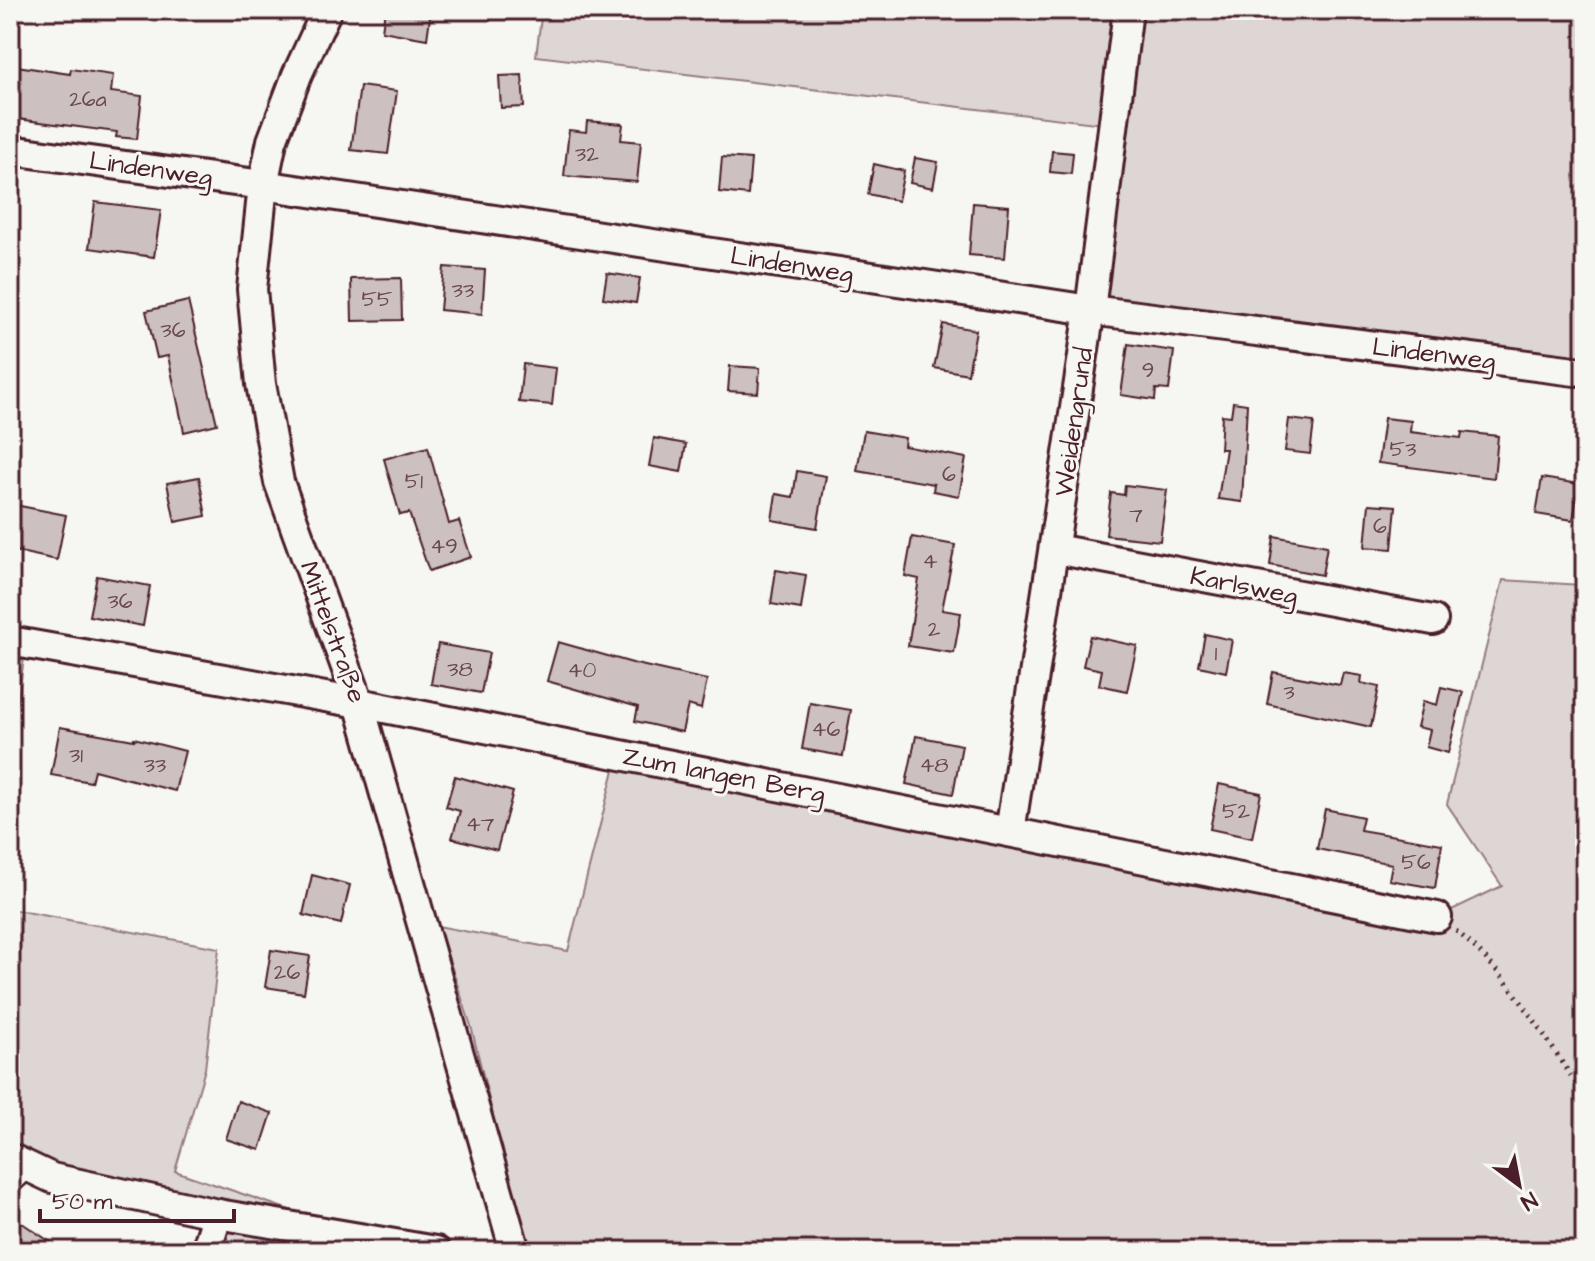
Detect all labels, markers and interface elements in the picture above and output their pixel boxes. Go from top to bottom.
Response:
house number: 26a [69,84,107,115]
house number: 32 [575,139,599,170]
street label: Lindenweg [87,143,215,197]
street label: Lindenweg [728,238,856,294]
house number: 33 [452,275,474,306]
house number: 55 [361,284,393,315]
house number: 36 [161,315,186,346]
street label: Lindenweg [1370,329,1498,381]
street label: Weidengrund [1046,345,1104,499]
house number: 9 [1142,355,1154,386]
house number: 53 [1390,434,1416,465]
house number: 6 [942,459,956,490]
house number: 51 [405,466,423,497]
house number: 7 [1129,500,1143,531]
house number: 6 [1373,511,1387,542]
house number: 49 [430,531,458,562]
house number: 4 [923,546,938,577]
street label: Mittelstraße [291,556,375,708]
street label: Karlsweg [1187,558,1301,616]
house number: 36 [108,586,133,617]
house number: 2 [928,614,941,645]
house number: 1 [1215,638,1218,669]
house number: 38 [447,654,473,685]
house number: 40 [568,655,597,686]
house number: 3 [1283,677,1295,708]
house number: 46 [812,714,841,745]
street label: Zum langen Berg [619,738,828,814]
house number: 31 [69,740,83,771]
house number: 33 [144,750,166,781]
house number: 48 [919,750,949,781]
house number: 52 [1222,796,1250,827]
house number: 47 [466,809,495,840]
house number: 56 [1401,847,1431,878]
house number: 26 [274,957,300,988]
north arrow [1479,1145,1559,1225]
scale bar [40,1173,234,1223]
text: N [1515,1184,1543,1218]
text: 50 m [52,1185,113,1219]

